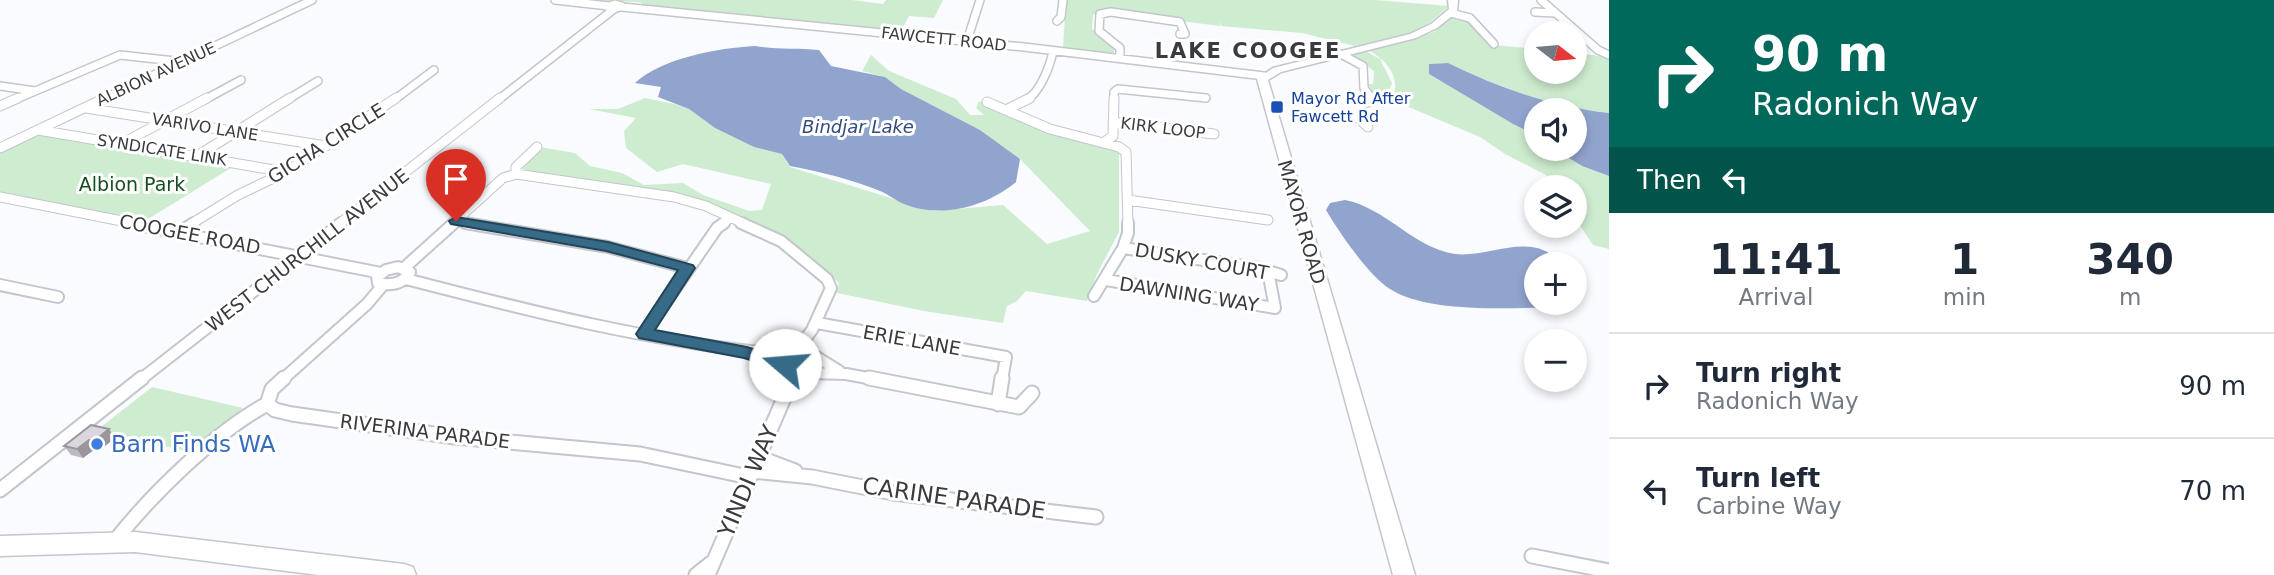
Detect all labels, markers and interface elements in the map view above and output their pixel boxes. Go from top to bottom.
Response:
north arrow [1524,21,1587,84]
map controls [1524,21,1587,392]
street label: FAWCETT ROAD [880,23,1008,55]
text: 90 m [1752,26,1888,83]
icon: right [1637,28,1728,119]
street label: ALBION AVENUE [93,38,219,110]
district label: LAKE COOGEE [1155,39,1341,63]
text: Radonich Way [1752,85,1978,123]
place label: Mayor Rd After Fawcett Rd [1291,89,1411,126]
street label: GICHA CIRCLE [263,98,389,188]
button: sound [1524,98,1587,161]
marker: Mayor Rd After Fawcett Rd [1269,99,1285,115]
street label: VARIVO LANE [150,109,260,145]
street label: KIRK LOOP [1120,113,1207,143]
water label: Bindjar Lake [802,116,914,137]
street label: SYNDICATE LINK [96,130,229,170]
pin [426,149,486,221]
street label: MAYOR ROAD [1274,157,1330,287]
icon: arrive [437,160,475,198]
icon: left [1716,161,1754,199]
street label: WEST CHURCHILL AVENUE [201,164,413,336]
text: Then [1637,165,1702,195]
park label: Albion Park [79,173,185,195]
button: layers [1524,175,1587,238]
street label: COOGEE ROAD [118,210,262,258]
text: 11:41 [1709,235,1843,284]
text: 1 [1950,235,1979,284]
text: 340 [2086,235,2174,284]
street label: DUSKY COURT [1133,238,1271,284]
button: + [1524,252,1587,315]
street label: DAWNING WAY [1118,272,1261,316]
text: Arrival [1739,284,1813,310]
text: min [1943,284,1986,310]
text: m [2119,284,2141,310]
street label: ERIE LANE [861,321,963,359]
position arrow [748,328,822,402]
button: − [1524,329,1587,392]
text: Turn right [1696,358,1841,388]
icon: right [1637,367,1675,405]
text: 90 m [2179,371,2246,401]
text: Radonich Way [1696,388,1859,414]
street label: RIVERINA PARADE [339,410,511,452]
street label: YINDI WAY [712,420,784,542]
place label: Barn Finds WA [111,431,276,457]
marker: Barn Finds WA [89,436,105,452]
text: Turn left [1696,463,1820,493]
street label: CARINE PARADE [861,472,1047,524]
icon: left [1637,472,1675,510]
text: 70 m [2179,476,2246,506]
text: Carbine Way [1696,493,1842,519]

